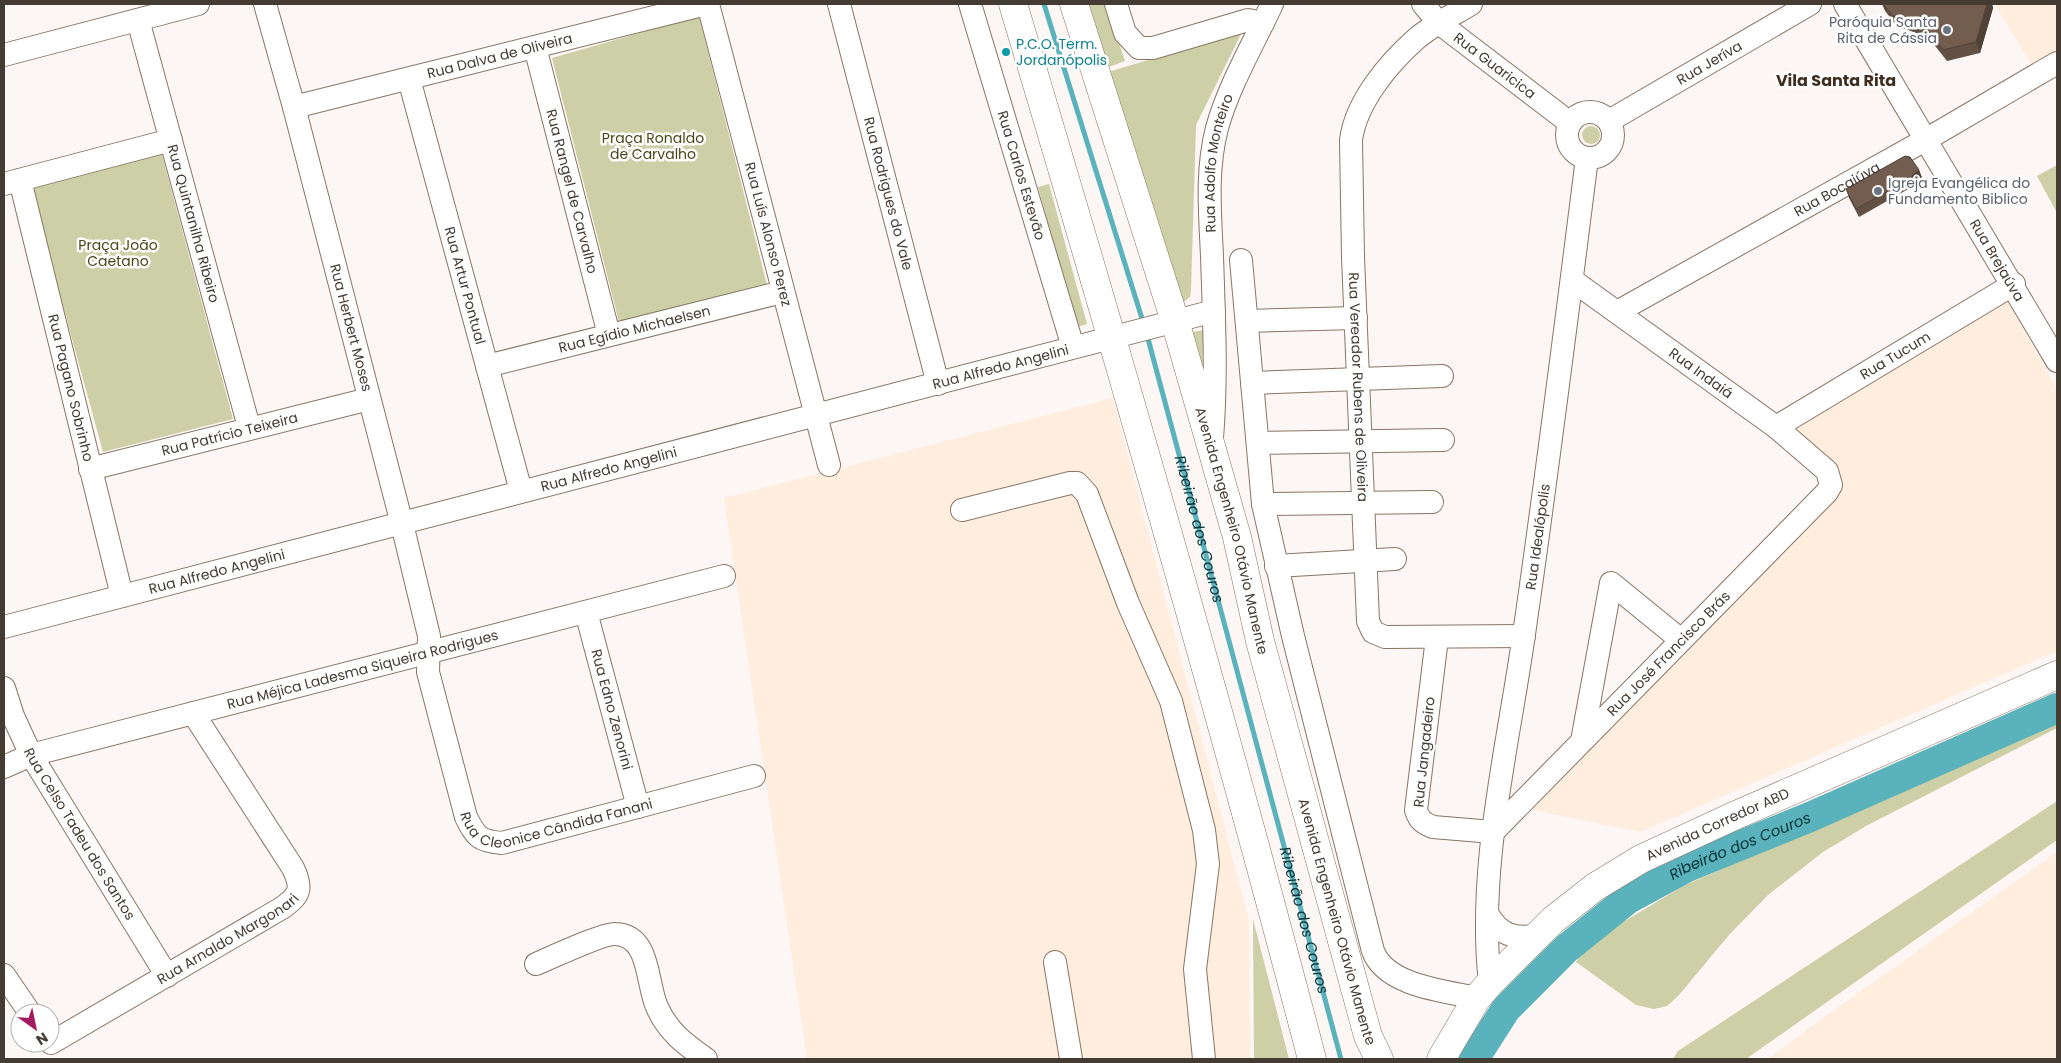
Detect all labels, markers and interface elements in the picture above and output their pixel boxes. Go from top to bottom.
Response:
place label: Paróquia Santa Rita de Cássia [1829,12,1937,48]
marker: Paróquia Santa Rita de Cássia [1941,24,1953,36]
street label: Rua Dalva de Oliveira [425,28,574,83]
street label: Rua Guaricica [1449,28,1540,103]
place label: P.C.O. Term. Jordanópolis [1016,34,1107,70]
street label: Rua Jeríva [1673,36,1746,90]
marker: P.C.O. Term. Jordanópolis [1000,46,1012,58]
district label: Vila Santa Rita [1776,69,1896,92]
street label: Rua Adolfo Monteiro [1200,91,1238,233]
street label: Rua Rangel de Carvalho [541,107,603,276]
street label: Rua Carlos Estevão [993,108,1050,243]
street label: Rua Rodrigues do Vale [859,115,918,273]
park label: Praça Ronaldo de Carvalho [602,128,704,164]
street label: Rua Quintanilha Ribeiro [162,142,225,305]
street label: Rua Bocaiúva [1790,157,1884,221]
street label: Rua Luís Alonso Perez [740,160,797,308]
place label: Igreja Evangélica do Fundamento Biblico [1888,173,2030,209]
marker: Igreja Evangélica do Fundamento Biblico [1872,185,1884,197]
street label: Rua Brejaúva [1965,215,2029,305]
street label: Rua Artur Pontual [440,224,491,347]
park label: Praça João Caetano [78,235,158,271]
street label: Rua Herbert Moses [325,262,377,394]
street label: Rua Vereador Rubens de Oliveira [1344,272,1373,502]
street label: Rua Egídio Michaelsen [556,300,713,358]
street label: Rua Pagano Sobrinho [43,312,99,464]
street label: Rua Tucum [1856,326,1934,384]
street label: Rua Alfredo Angelini [930,339,1071,394]
street label: Rua Indaiá [1665,343,1737,403]
street label: Avenida Engenheiro Otávio Manente [1190,405,1273,657]
street label: Rua Patrício Teixeira [159,407,300,461]
street label: Rua Alfredo Angelini [538,442,679,496]
water label: Ribeirão dos Couros [1170,453,1229,605]
street label: Rua Idealópolis [1520,482,1555,591]
street label: Rua Alfredo Angelini [147,544,287,599]
street label: Rua José Francisco Brás [1602,586,1735,721]
street label: Rua Méjica Ladesma Siqueira Rodrigues [225,625,500,714]
street label: Rua Edno Zenorini [586,647,638,772]
street label: Rua Jangadeiro [1408,696,1440,808]
street label: Rua Celso Tadeu dos Santos [19,745,140,924]
street label: Avenida Corredor ABD [1642,783,1792,865]
street label: Rua Cleonice Cândida Fanani [457,792,665,816]
text: Rua Cleonice Cândida Fanani [455,793,655,853]
street label: Avenida Engenheiro Otávio Manente [1293,796,1381,1049]
water label: Ribeirão dos Couros [1665,807,1814,885]
water label: Ribeirão dos Couros [1275,844,1334,996]
street label: Rua Arnaldo Margonari [153,889,303,989]
north arrow [10,1003,60,1053]
text: N [32,1028,52,1050]

